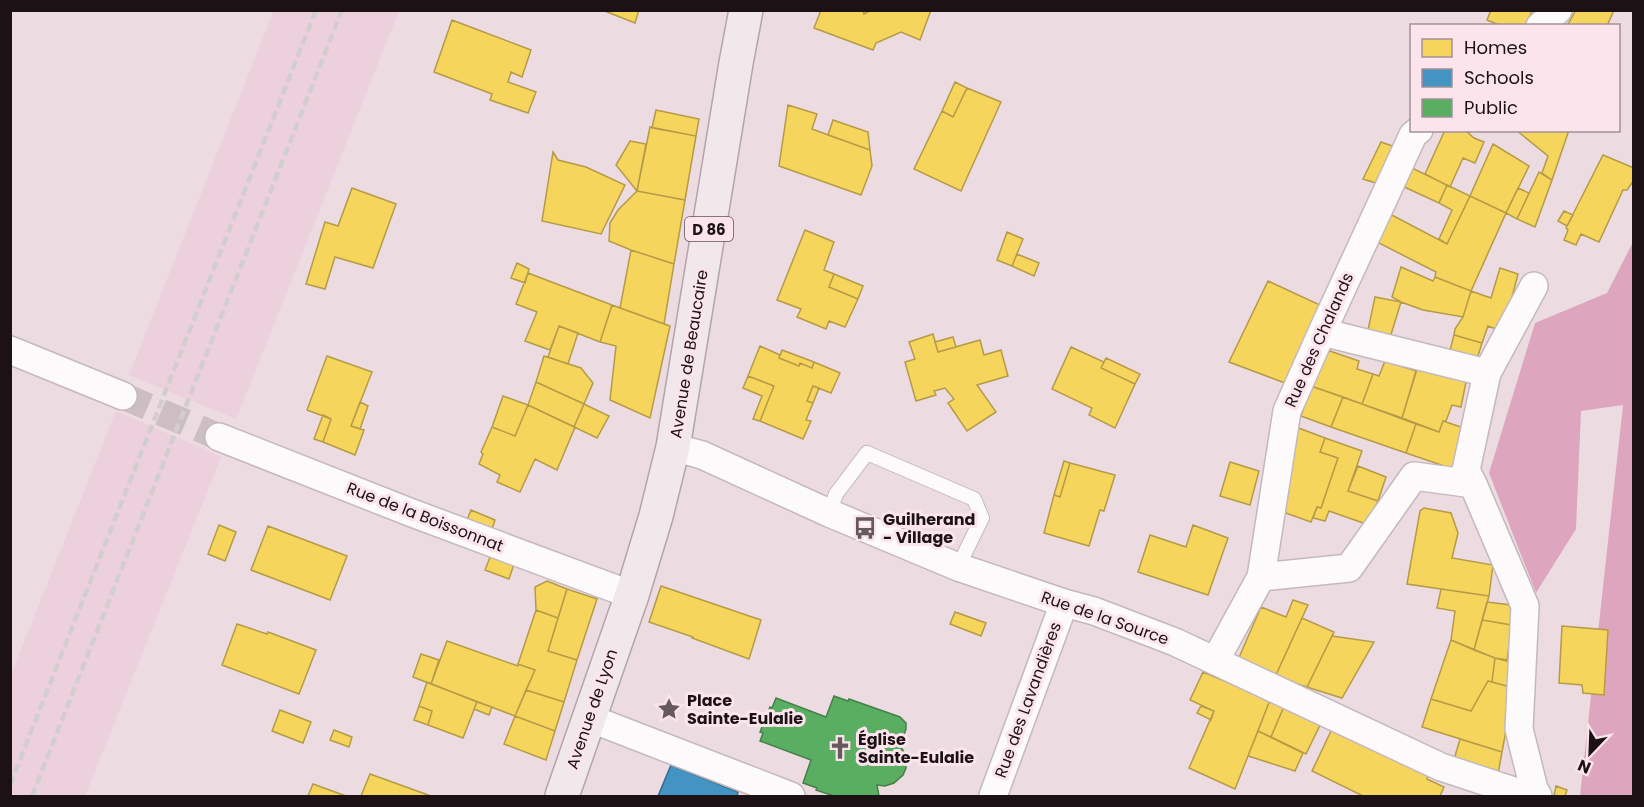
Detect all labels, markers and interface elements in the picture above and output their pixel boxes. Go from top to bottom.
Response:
legend [1410,24,1620,132]
text: Homes [1464,35,1527,60]
text: Schools [1464,65,1534,90]
text: Public [1464,95,1518,120]
road number: D 86 [685,217,733,241]
street label: Avenue de Beaucaire [664,268,714,440]
street label: Rue des Chalands [1279,269,1359,411]
street label: Rue de la Boissonnat [343,476,507,558]
place label: Guilherand - Village [883,508,975,549]
bus stop icon: Guilherand - Village [852,515,878,541]
street label: Rue de la Source [1038,585,1172,651]
street label: Rue des Lavandières [989,619,1067,781]
street label: Avenue de Lyon [561,646,623,772]
place label: Place Sainte-Eulalie [687,689,803,730]
place icon: Place Sainte-Eulalie [656,696,682,722]
north arrow [1560,723,1620,783]
place label: Église Sainte-Eulalie [858,728,974,769]
church icon: Église Sainte-Eulalie [827,735,853,761]
text: N [1574,753,1594,779]

